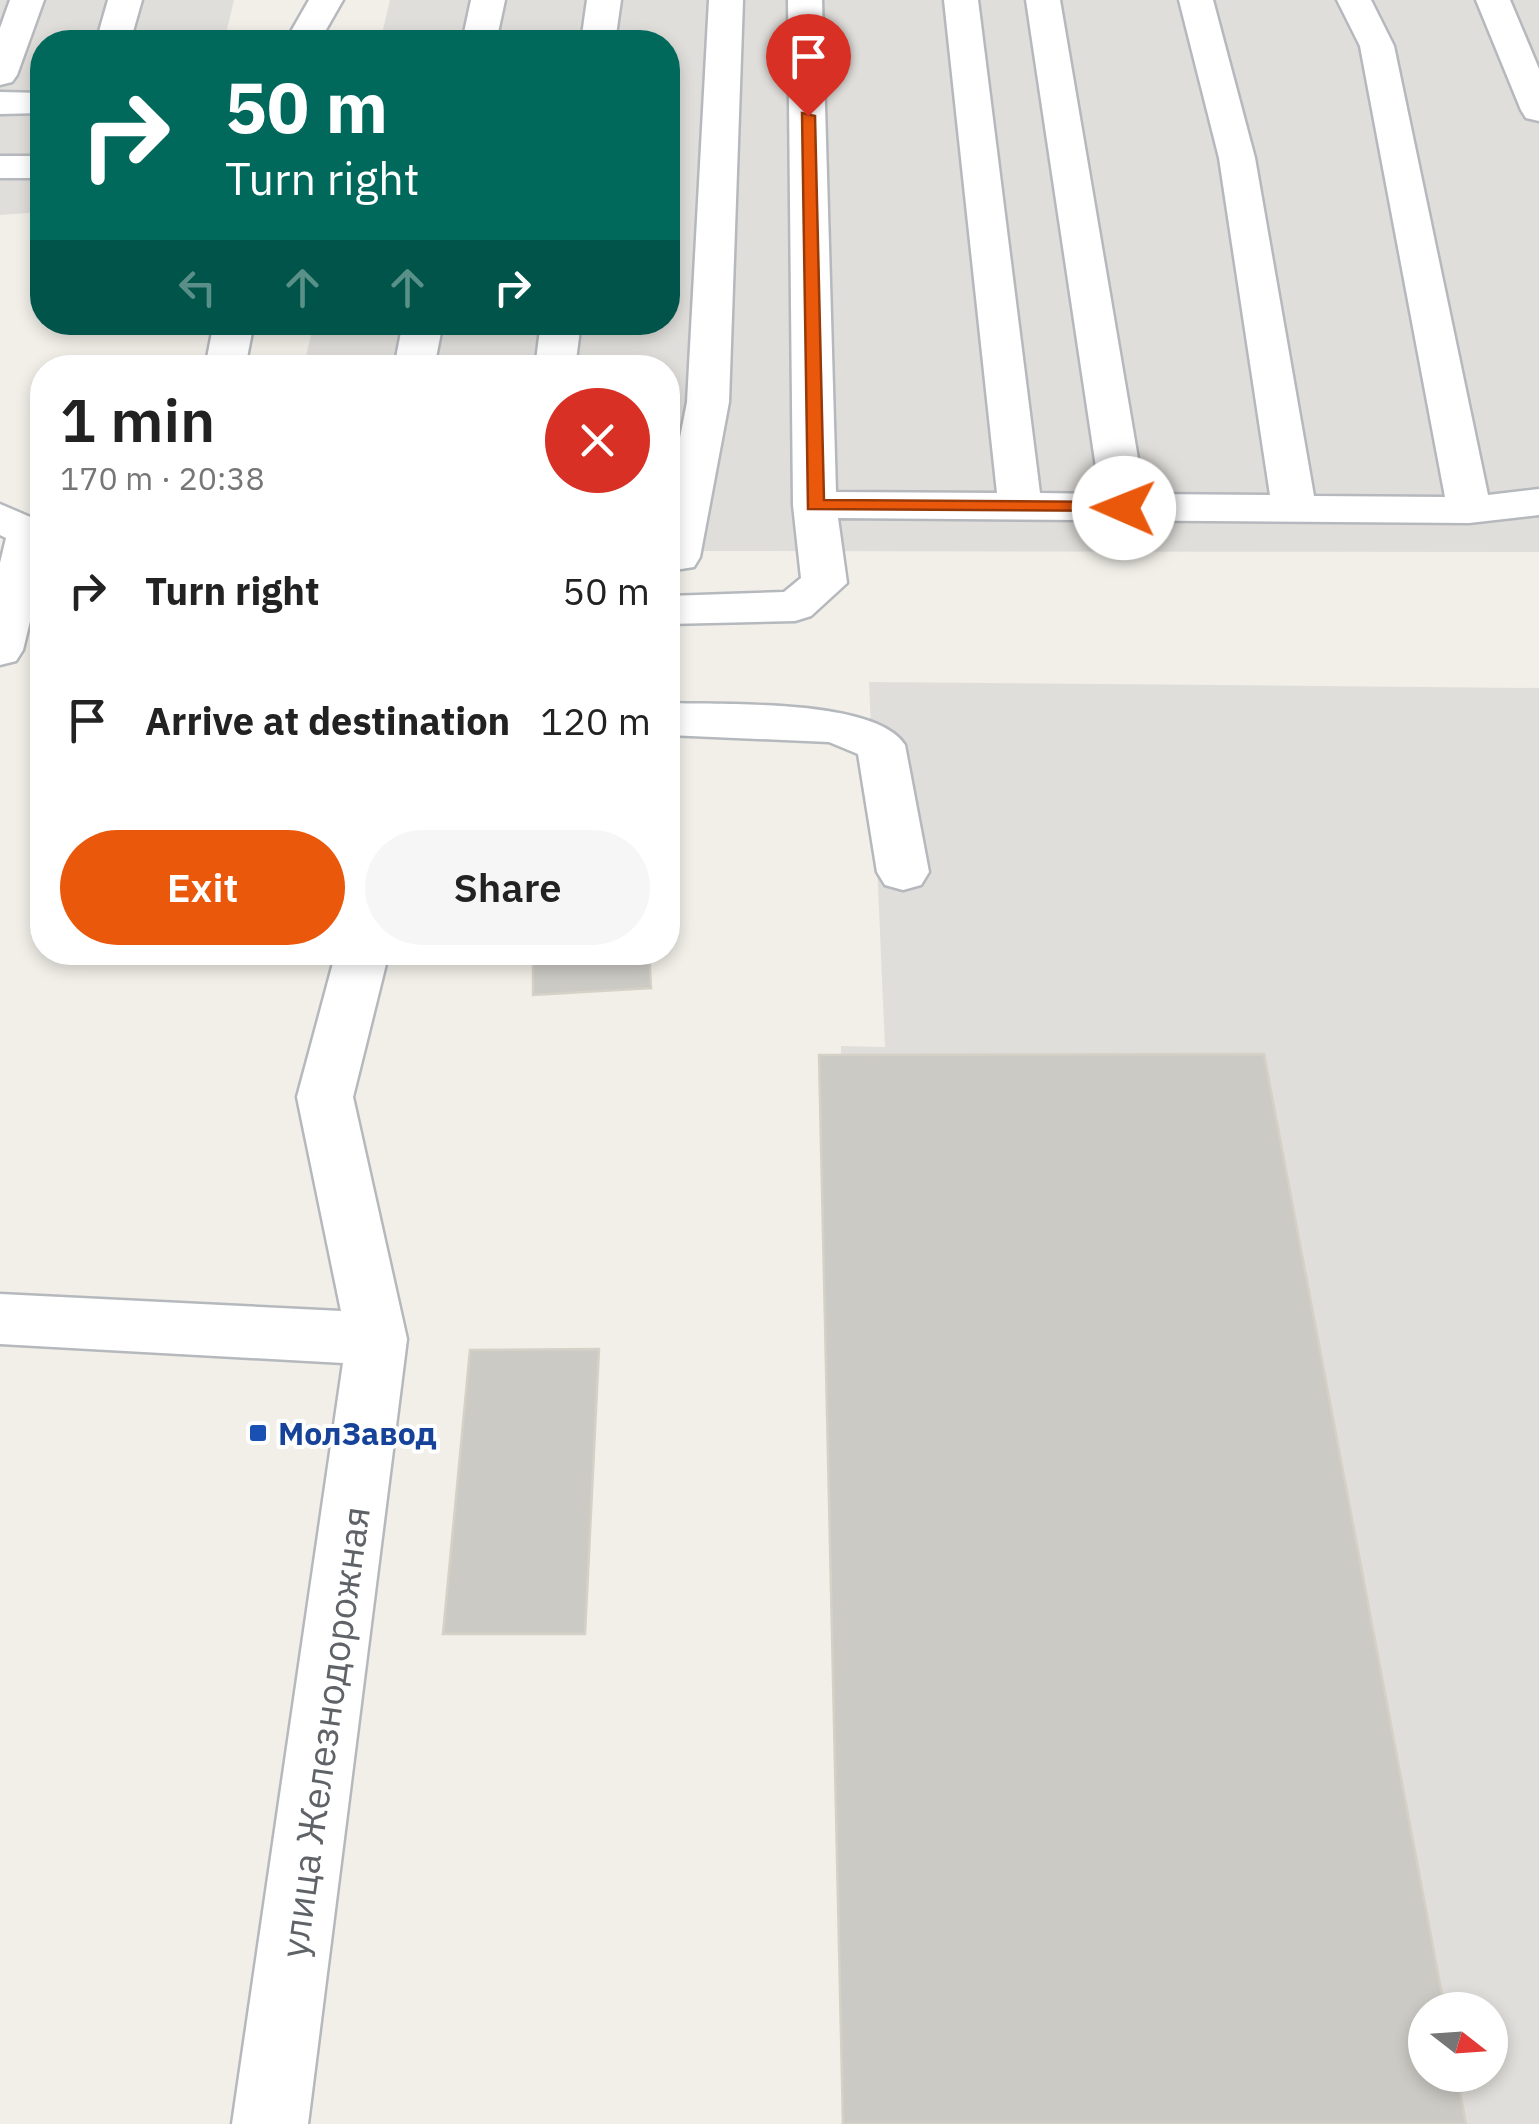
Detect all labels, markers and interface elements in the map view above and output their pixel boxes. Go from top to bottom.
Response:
pin [766,14,851,117]
icon: arrive [781,29,836,84]
text: 50 m [225,61,388,152]
icon: right [60,70,190,200]
text: Turn right [225,149,420,207]
icon: left [170,260,225,315]
icon: ahead [275,260,330,315]
icon: ahead [380,260,435,315]
icon: right [485,260,540,315]
text: 1 min [60,380,215,459]
button: close [545,388,650,493]
position arrow [1072,456,1176,560]
text: 170 m · 20:38 [60,457,265,499]
icon: right [60,563,115,618]
text: Turn right [145,566,320,615]
text: 50 m [562,566,650,615]
icon: arrive [60,693,115,748]
text: Arrive at destination [145,696,510,745]
text: 120 m [540,696,651,745]
button: Exit [60,830,345,945]
button: Share [365,830,650,945]
place label: МолЗавод [278,1412,437,1454]
marker: МолЗавод [247,1422,269,1444]
street label: улица Железнодорожная [268,1503,380,1961]
north arrow [1408,1992,1508,2092]
map controls [1408,1992,1508,2092]

